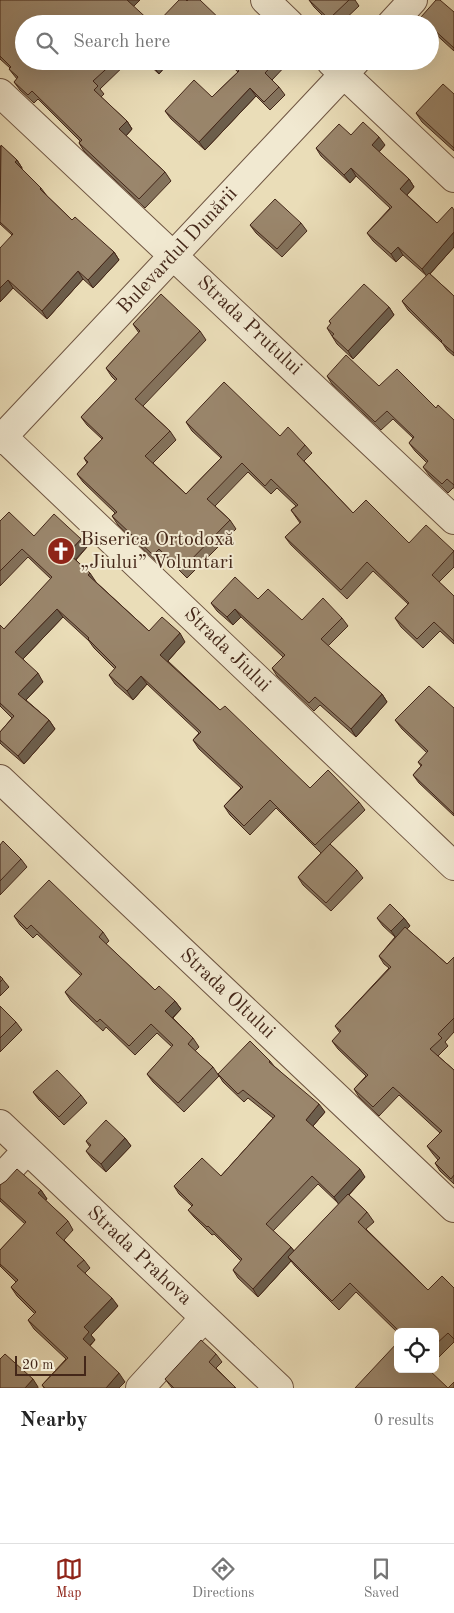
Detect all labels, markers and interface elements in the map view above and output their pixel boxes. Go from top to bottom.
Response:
search box [15,15,439,70]
icon: search [33,29,61,57]
text: Search here [73,33,170,52]
street label: Bulevardul Dunării [114,184,242,318]
street label: Strada Prutului [193,273,305,379]
place label: Biserica Ortodoxă „Jiului” Voluntari [80,530,234,573]
church icon: Biserica Ortodoxă „Jiului” Voluntari [46,536,76,566]
street label: Strada Jiului [180,604,274,696]
street label: Strada Oltului [176,945,278,1043]
street label: Strada Prahova [83,1203,195,1309]
map controls [394,1328,439,1373]
button: locate [394,1328,439,1373]
scale bar [15,1353,86,1376]
text: 20 m [22,1358,53,1372]
text: Nearby [20,1410,88,1431]
text: 0 results [374,1413,434,1429]
tab: Map [55,1555,83,1602]
tab: Directions [192,1555,254,1602]
tab: Saved [364,1555,399,1602]

